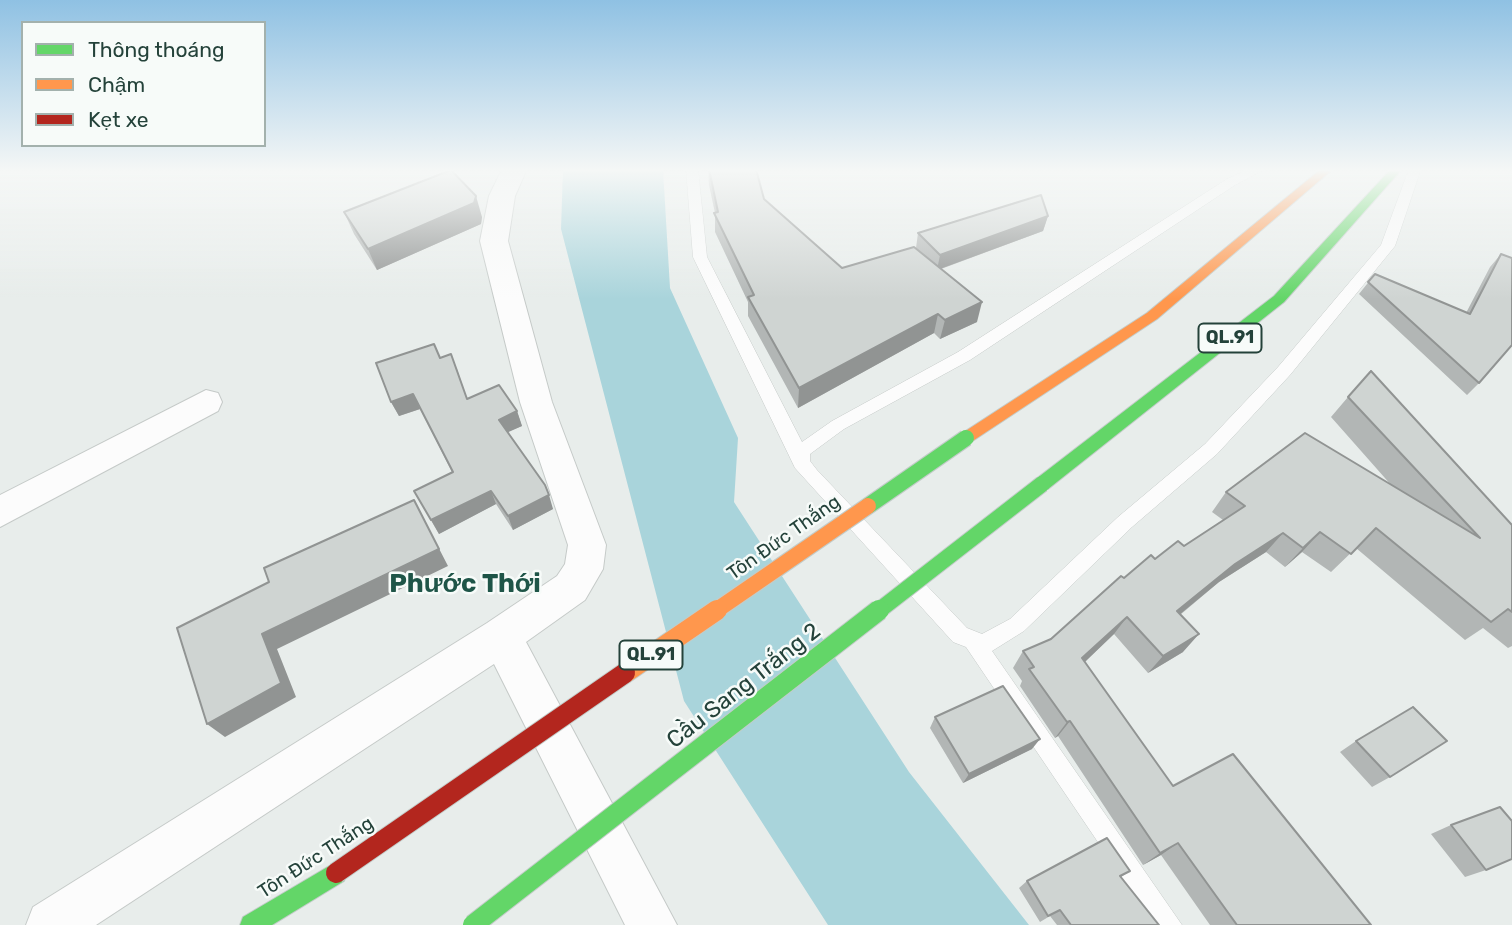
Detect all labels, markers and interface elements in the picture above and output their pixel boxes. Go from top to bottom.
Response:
legend [21,21,266,147]
text: Thông thoáng [88,37,224,62]
text: Chậm [88,72,145,97]
text: Kẹt xe [88,107,148,132]
road number: QL.91 [1198,324,1262,352]
street label: Tôn Đức Thắng [723,491,845,585]
district label: Phước Thới [389,568,541,600]
street label: Cầu Sang Trắng 2 [662,617,826,755]
road number: QL.91 [620,640,682,670]
street label: Tôn Đức Thắng [254,812,378,904]

